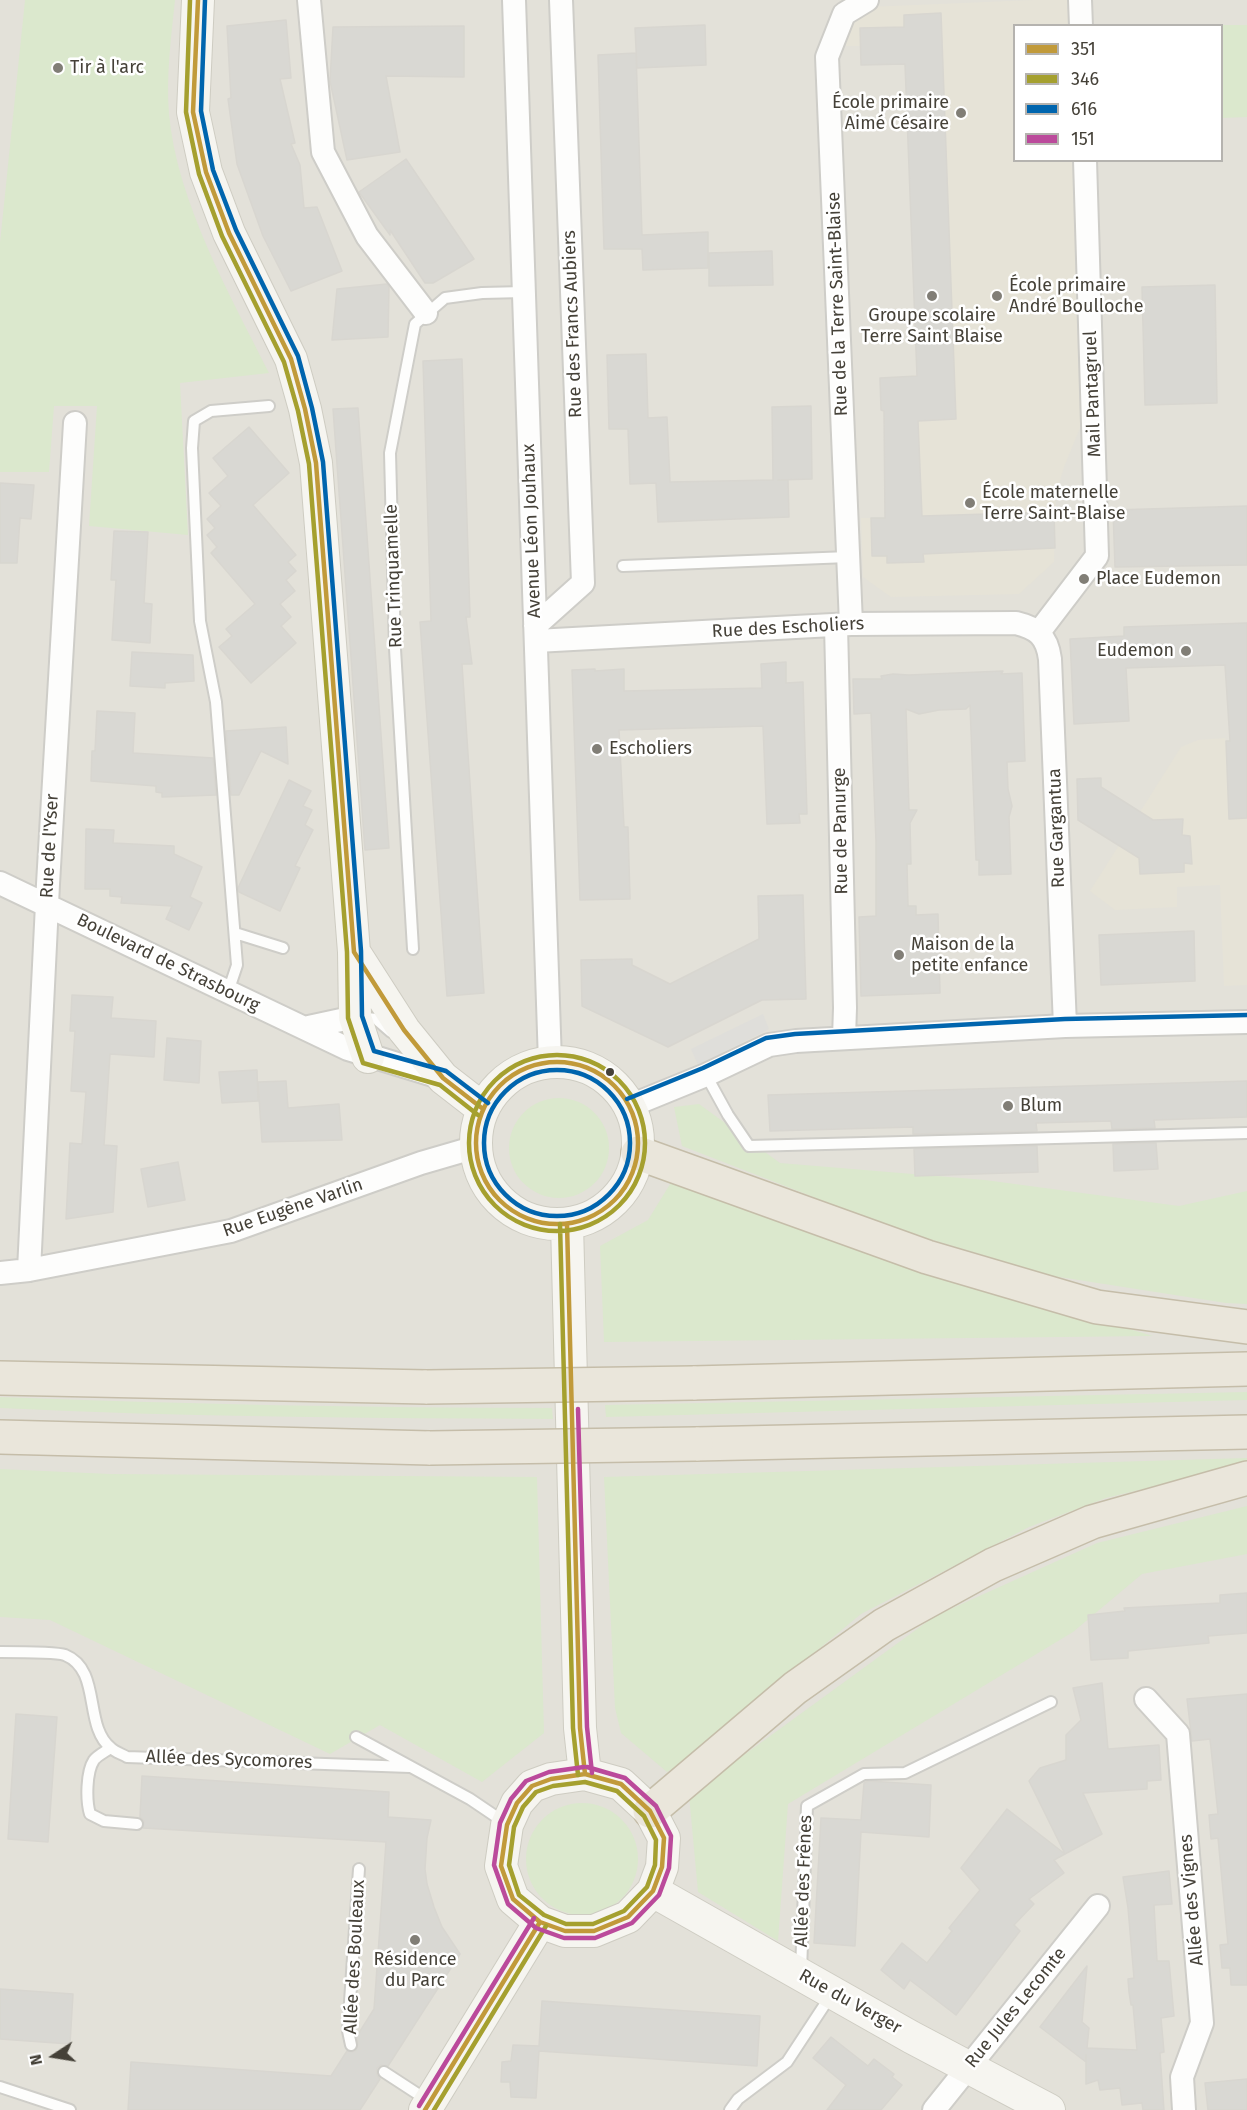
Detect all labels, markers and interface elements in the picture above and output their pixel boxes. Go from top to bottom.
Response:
legend [1013,24,1223,162]
text: 351 [1071,38,1096,60]
place label: Tir à l'arc [70,57,144,79]
marker: Tir à l'arc [51,61,65,75]
text: 346 [1071,68,1099,90]
place label: École primaire Aimé Césaire [832,92,949,134]
text: 616 [1071,98,1097,120]
marker: École primaire Aimé Césaire [954,106,968,120]
text: 151 [1071,128,1095,150]
street label: Rue de la Terre Saint-Blaise [823,191,853,417]
street label: Rue des Francs Aubiers [559,230,587,418]
place label: École primaire André Boulloche [1009,275,1143,318]
marker: Groupe scolaire Terre Saint Blaise [925,289,939,303]
marker: École primaire André Boulloche [990,289,1004,303]
place label: Groupe scolaire Terre Saint Blaise [861,305,1003,348]
street label: Mail Pantagruel [1080,330,1106,458]
street label: Avenue Léon Jouhaux [518,443,546,619]
place label: École maternelle Terre Saint-Blaise [982,482,1126,524]
marker: École maternelle Terre Saint-Blaise [963,496,977,510]
street label: Rue Trinquamelle [381,504,407,648]
place label: Place Eudemon [1096,568,1221,590]
marker: Place Eudemon [1077,572,1091,586]
street label: Rue des Escholiers [711,613,865,643]
place label: Eudemon [1097,640,1174,662]
marker: Eudemon [1179,644,1193,658]
place label: Escholiers [609,738,692,760]
marker: Escholiers [590,742,604,756]
street label: Rue de Panurge [829,767,853,895]
street label: Rue Gargantua [1044,768,1070,888]
street label: Rue de l'Yser [36,793,64,899]
street label: Boulevard de Strasbourg [73,909,263,1017]
place label: Maison de la petite enfance [911,934,1028,976]
marker: Maison de la petite enfance [892,948,906,962]
unlabelled marker [604,1066,616,1078]
place label: Blum [1020,1095,1062,1117]
marker: Blum [1001,1099,1015,1113]
street label: Rue Eugène Varlin [220,1174,366,1242]
street label: Allée des Sycomores [145,1746,313,1774]
street label: Allée des Frênes [791,1815,817,1947]
street label: Allée des Vignes [1175,1833,1209,1967]
street label: Allée des Bouleaux [340,1879,370,2035]
marker: Résidence du Parc [408,1933,422,1947]
street label: Rue Jules Lecomte [961,1943,1071,2073]
place label: Résidence du Parc [373,1949,457,1992]
street label: Rue du Verger [795,1965,905,2039]
north arrow [24,2026,84,2086]
text: N [26,2053,46,2067]

